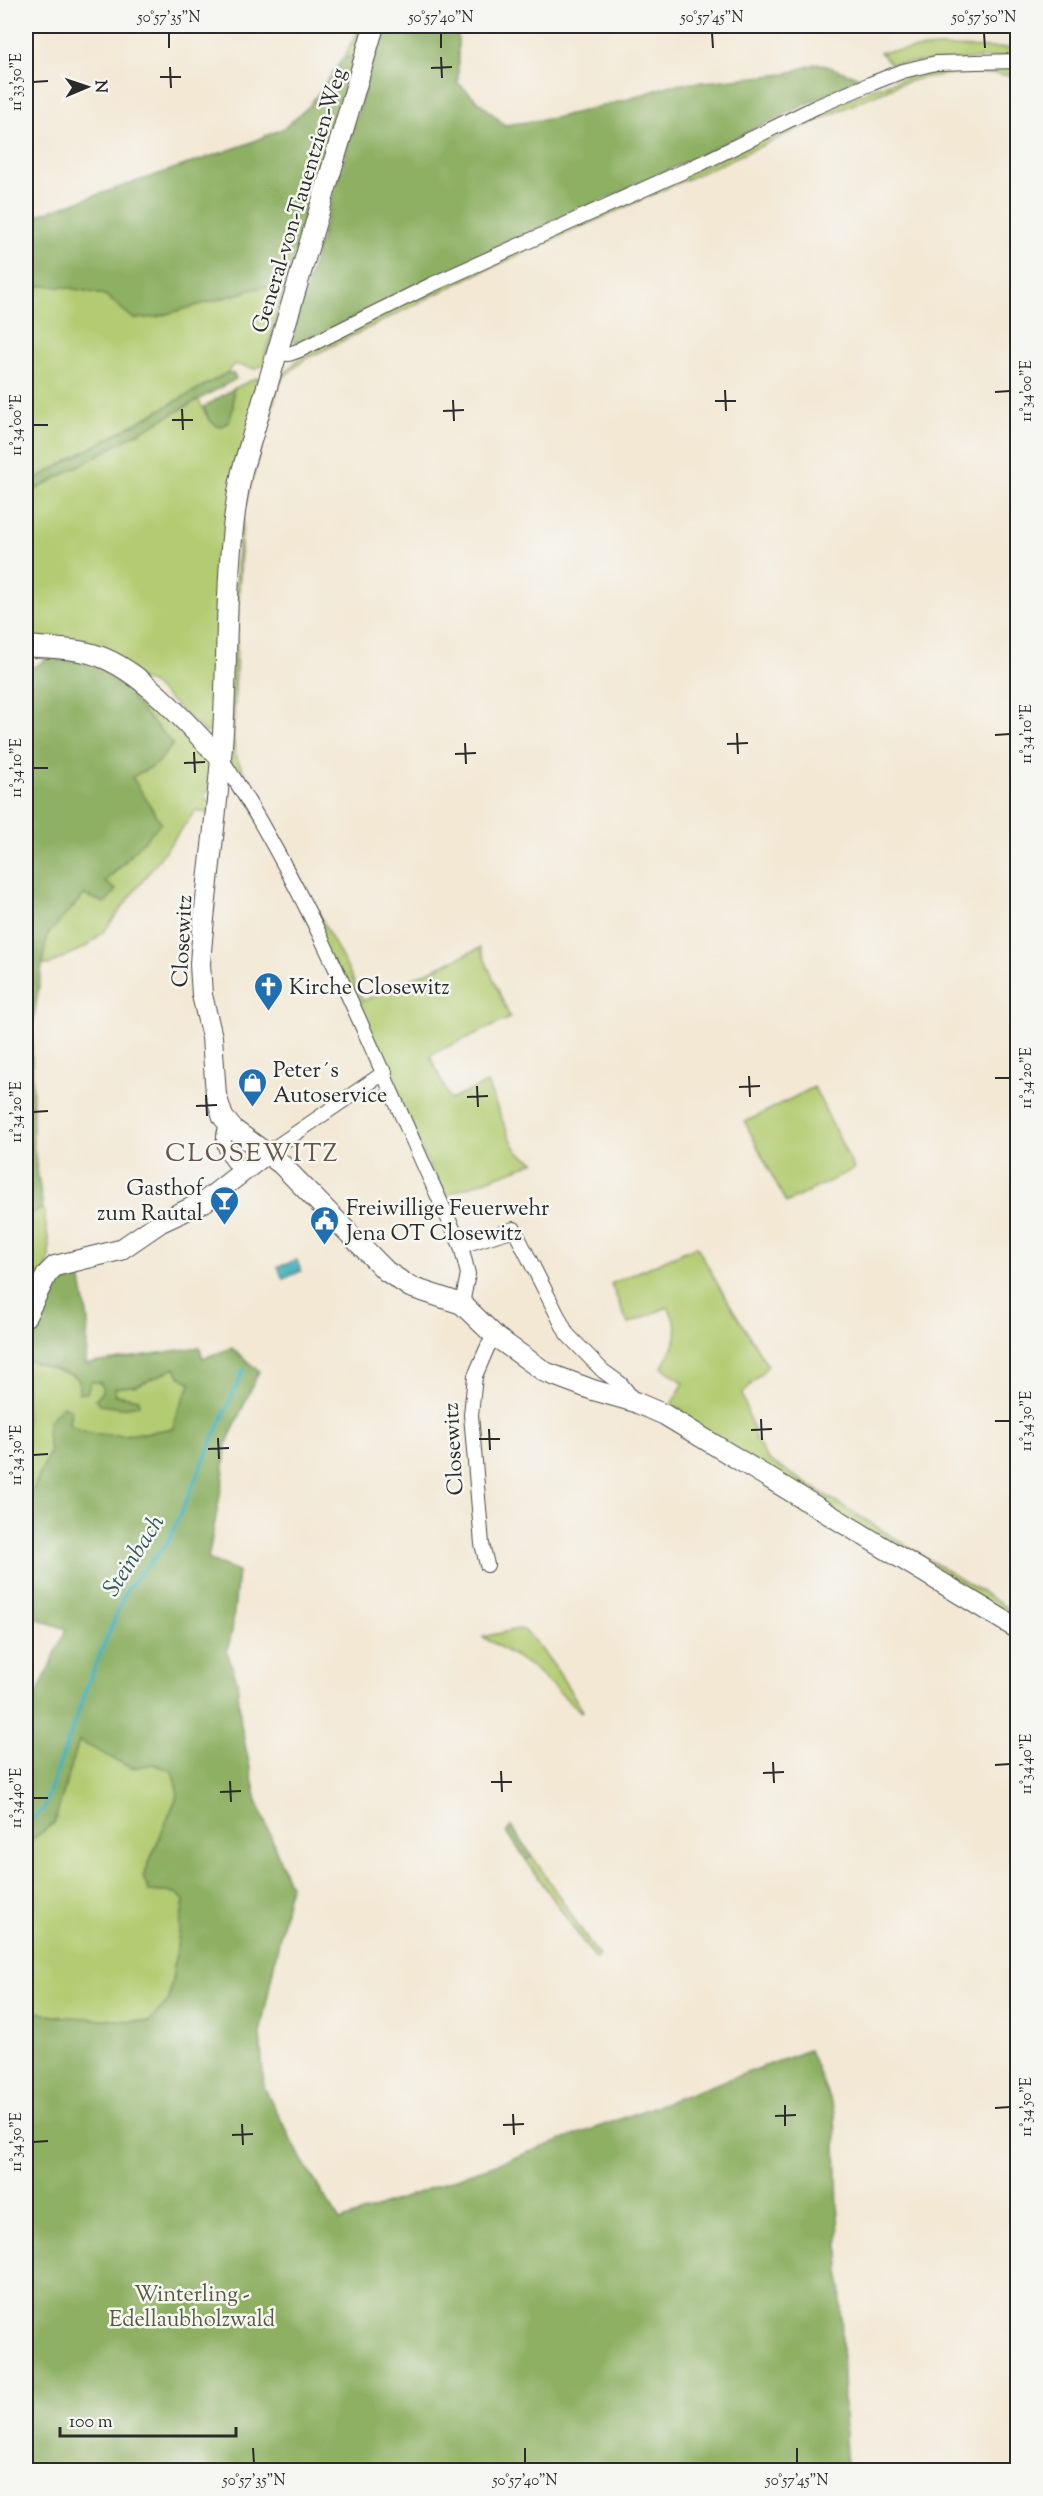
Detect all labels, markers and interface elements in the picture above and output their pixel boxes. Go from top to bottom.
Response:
text: 50°57'35"N [137,8,200,29]
text: 50°57'40"N [407,8,474,29]
text: 50°57'45"N [680,8,743,29]
text: 50°57'50"N [951,8,1016,29]
text: 11°33'50"E [7,53,28,111]
north arrow [57,57,117,117]
street label: General-von-Tauentzien-Weg [245,64,357,337]
text: N [88,80,111,94]
text: 11°34'00"E [1017,360,1038,422]
text: 11°34'00"E [7,394,28,456]
text: 11°34'10"E [1017,704,1038,764]
text: 11°34'10"E [7,738,28,798]
street label: Closewitz [166,894,202,988]
church icon: Kirche Closewitz [252,970,284,1012]
place label: Kirche Closewitz [289,973,450,1005]
text: 11°34'20"E [1017,1047,1038,1109]
place label: Peter´s Autoservice [273,1056,387,1113]
shop icon: Peter´s Autoservice [236,1066,268,1108]
text: 11°34'20"E [7,1081,28,1143]
district label: CLOSEWITZ [165,1136,339,1173]
place label: Gasthof zum Rautal [97,1174,204,1231]
bar icon: Gasthof zum Rautal [208,1184,240,1226]
place label: Freiwillige Feuerwehr Jena OT Closewitz [345,1194,549,1251]
public building icon: Freiwillige Feuerwehr Jena OT Closewitz [309,1204,341,1246]
text: 11°34'30"E [1017,1391,1038,1451]
street label: Closewitz [437,1402,473,1496]
text: 11°34'30"E [7,1425,28,1485]
water label: Steinbach [95,1508,174,1604]
text: 11°34'40"E [1017,1734,1038,1794]
text: 11°34'40"E [7,1768,28,1828]
text: 11°34'50"E [1017,2077,1038,2137]
text: 11°34'50"E [7,2112,28,2172]
park label: Winterling - Edellaubholzwald [109,2280,275,2337]
scale bar [60,2400,236,2438]
text: 100 m [69,2410,113,2436]
text: 50°57'35"N [222,2471,285,2492]
text: 50°57'40"N [491,2471,558,2492]
text: 50°57'45"N [765,2471,828,2492]

